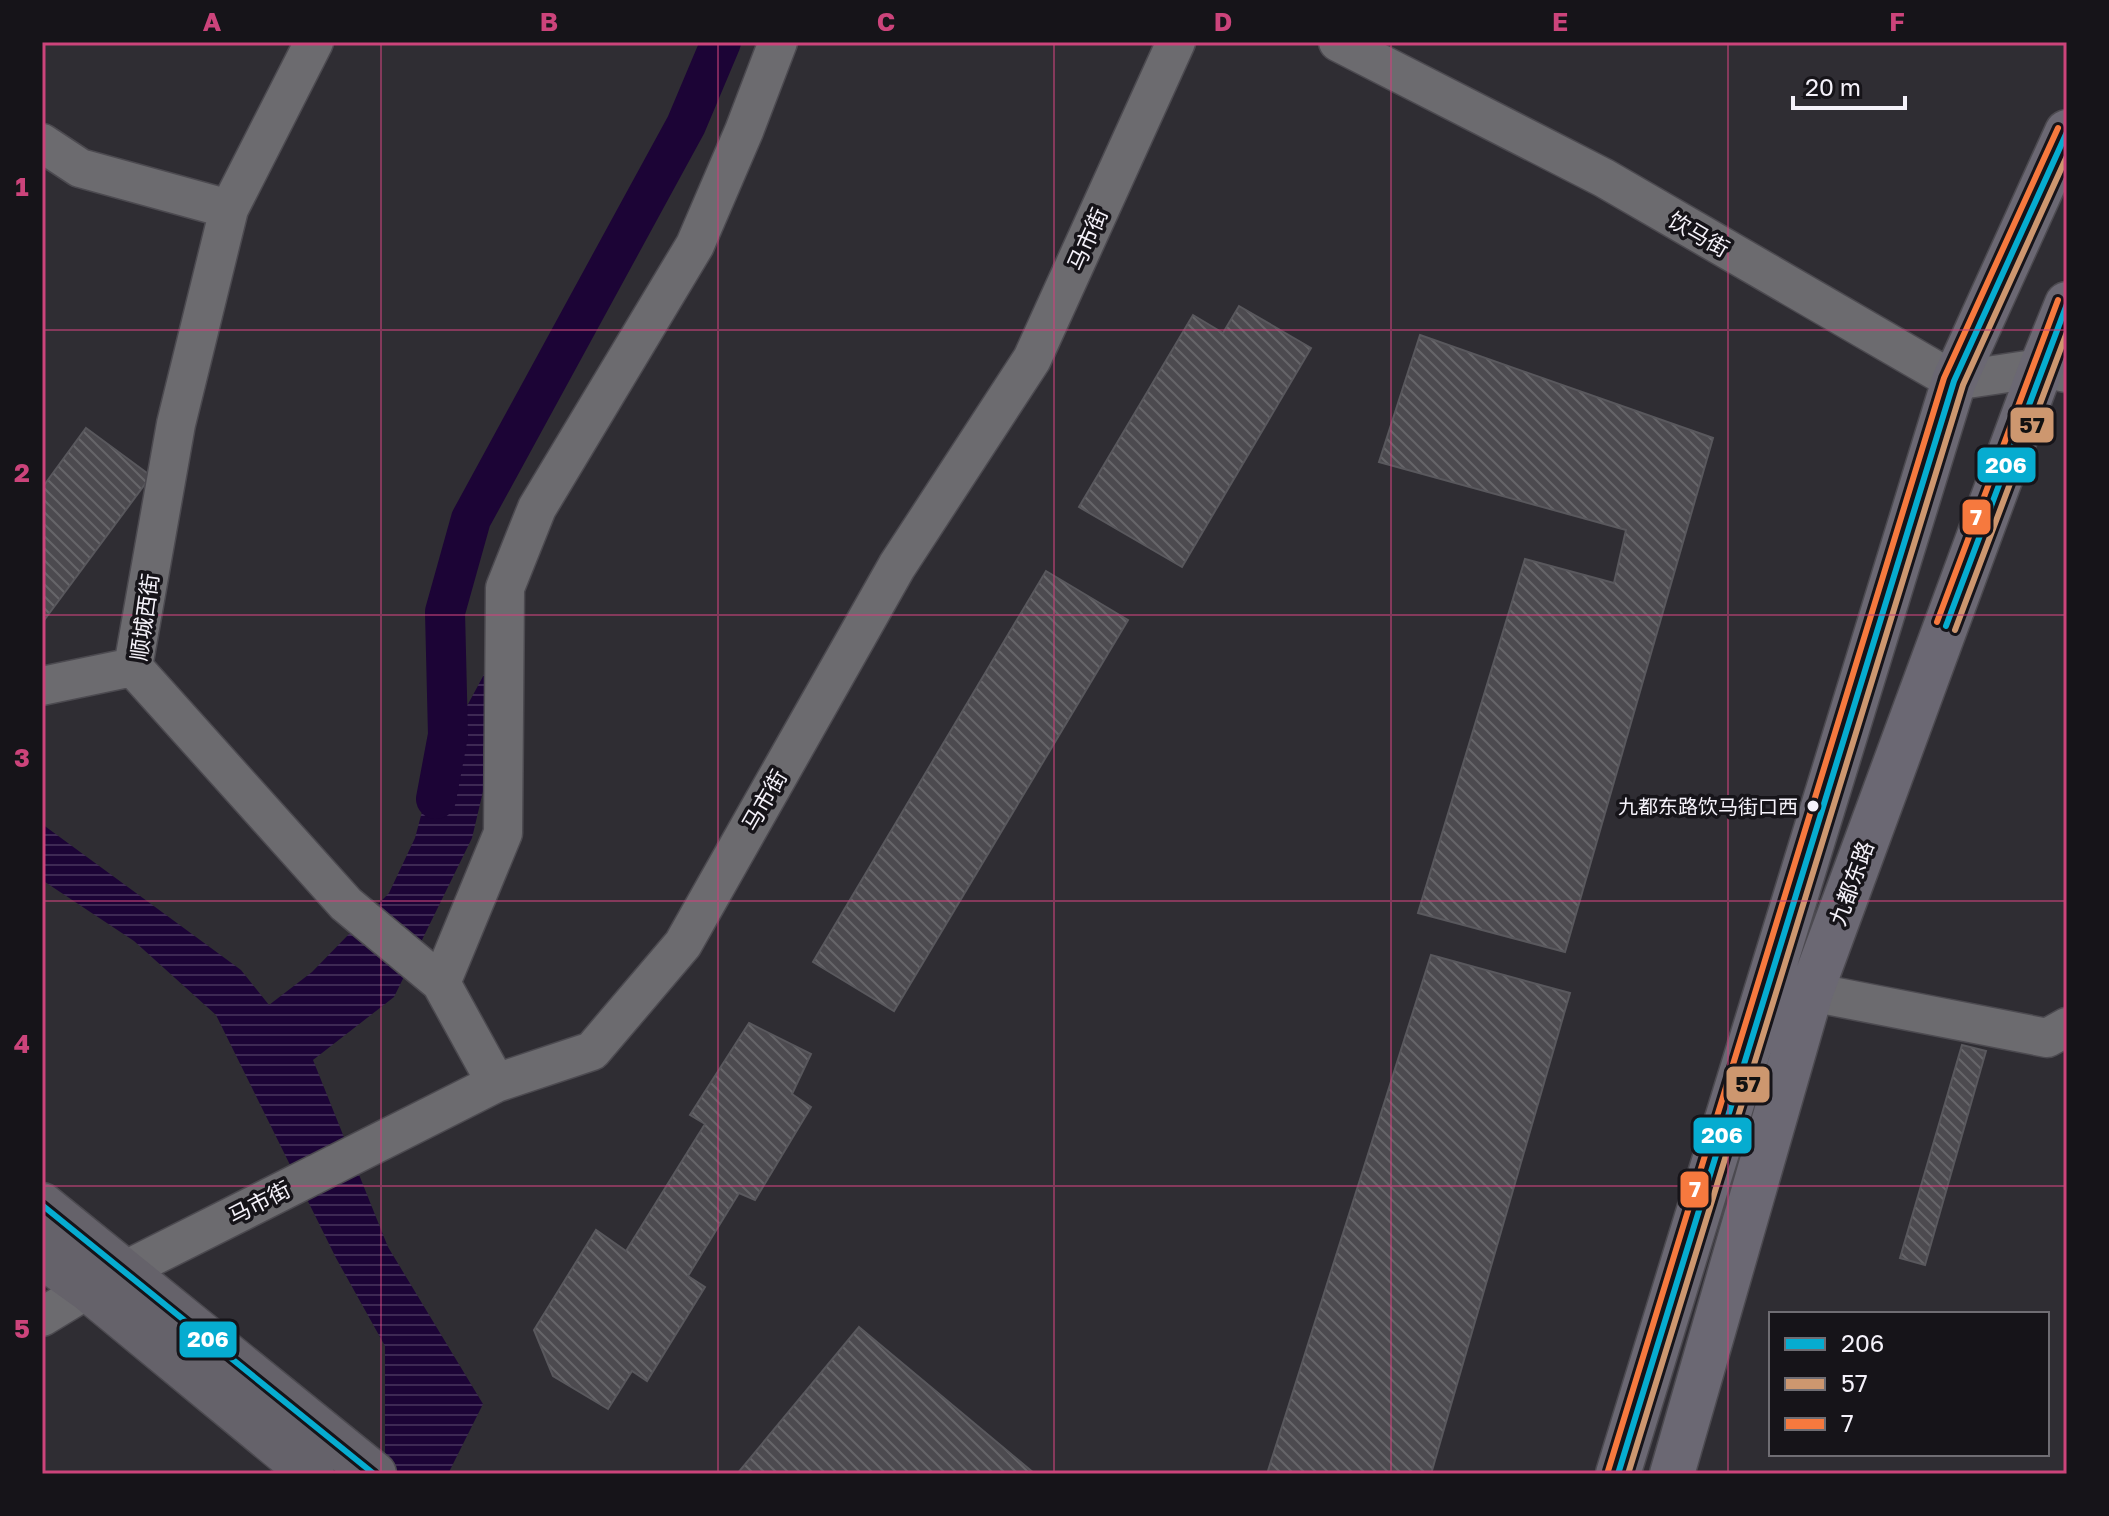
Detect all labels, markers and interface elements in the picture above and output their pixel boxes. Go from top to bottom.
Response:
text: A [203,6,222,37]
text: B [540,6,558,37]
text: C [877,6,895,37]
text: D [1214,6,1232,37]
text: E [1552,6,1568,37]
text: F [1889,6,1905,37]
scale bar [1793,60,1905,110]
text: 20 m [1805,72,1861,101]
text: 1 [15,171,29,202]
street label: 马市街 [1061,203,1113,275]
street label: 饮马街 [1664,206,1734,262]
line badge: 57 [2009,406,2055,444]
text: 57 [2019,411,2045,438]
line badge: 206 [1976,446,2037,484]
text: 206 [1985,451,2027,478]
text: 2 [14,457,30,488]
line badge: 7 [1961,498,1992,536]
text: 7 [1970,503,1982,530]
street label: 顺城西街 [125,572,163,662]
text: 3 [14,742,30,773]
street label: 马市街 [736,765,792,835]
place label: 九都东路饮马街口西 [1618,794,1798,818]
marker: 九都东路饮马街口西 [1805,798,1821,814]
street label: 九都东路 [1823,837,1879,929]
text: 4 [14,1028,30,1059]
line badge: 57 [1725,1065,1771,1104]
text: 57 [1735,1070,1761,1097]
line badge: 206 [1692,1116,1753,1155]
text: 206 [1701,1121,1743,1148]
line badge: 7 [1679,1170,1710,1209]
street label: 马市街 [223,1175,295,1229]
text: 7 [1689,1175,1701,1202]
legend [1769,1312,2049,1456]
text: 5 [14,1313,30,1344]
line badge: 206 [178,1320,238,1359]
text: 206 [187,1325,229,1352]
text: 206 [1841,1328,1884,1357]
text: 57 [1841,1368,1868,1397]
text: 7 [1841,1408,1854,1437]

